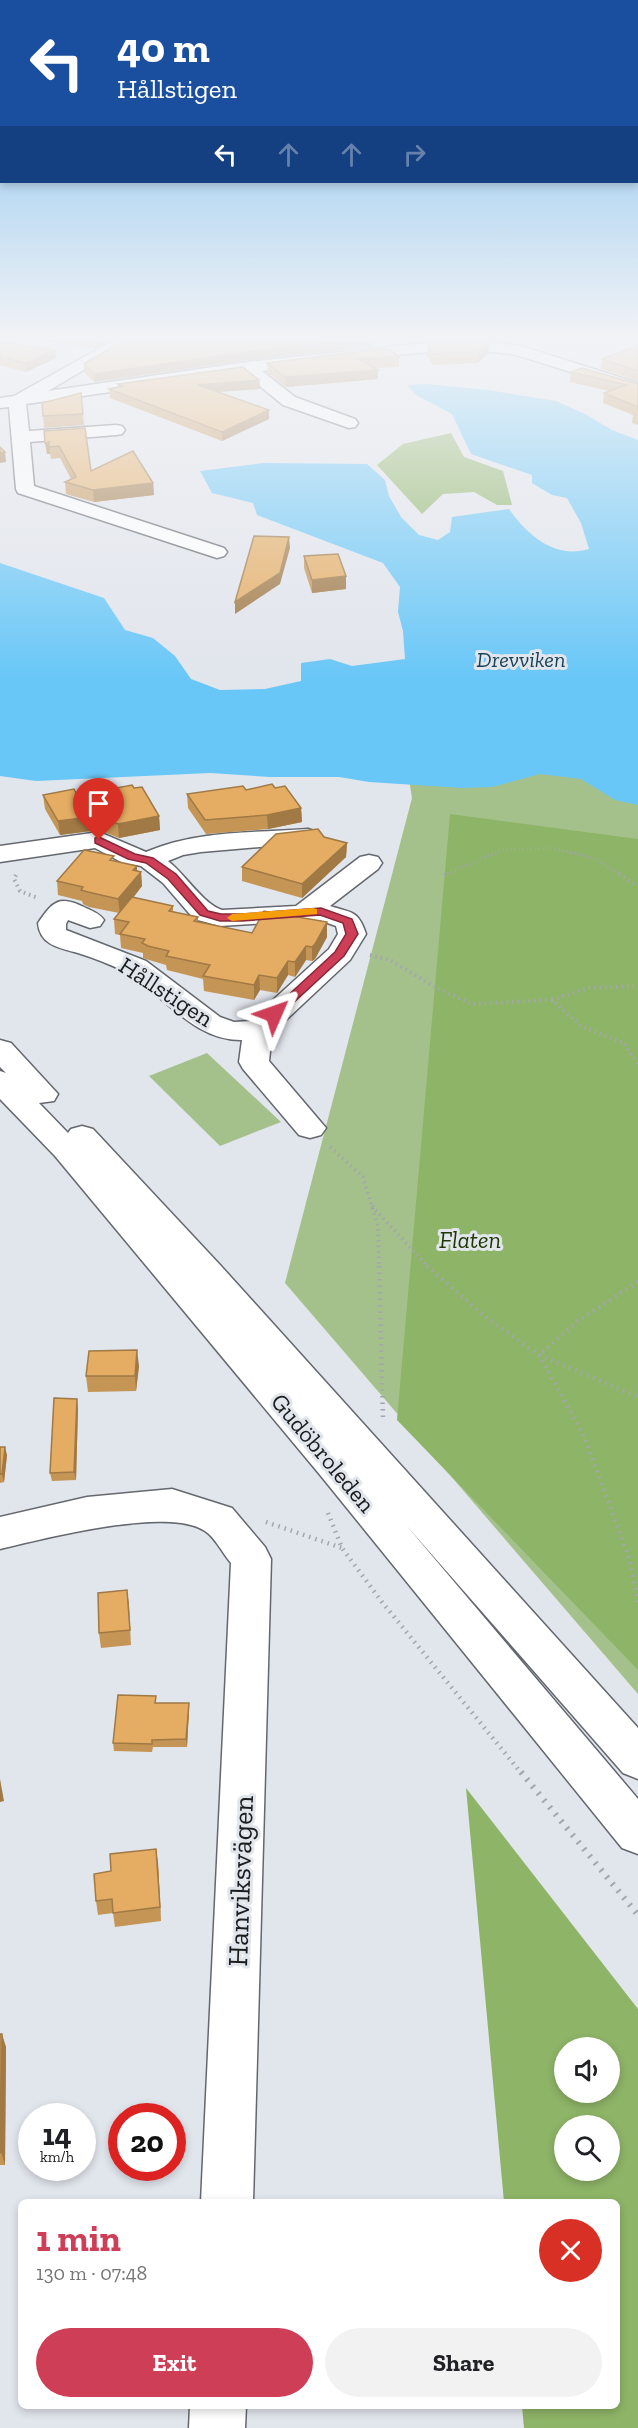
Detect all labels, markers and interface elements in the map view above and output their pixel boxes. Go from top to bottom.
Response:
text: 40 m [117,22,210,73]
icon: left [18,24,96,102]
text: Hållstigen [117,73,237,105]
icon: left [209,138,242,171]
icon: ahead [272,138,305,171]
icon: ahead [335,138,368,171]
icon: right [398,138,431,171]
water label: Drevviken [477,646,565,673]
pin [73,778,124,840]
icon: arrive [82,787,115,820]
street label: Hållstigen [114,950,219,1033]
position arrow [242,982,306,1046]
park label: Flaten [439,1225,501,1254]
street label: Gudöbroleden [265,1387,382,1518]
street label: Hanviksvägen [221,1795,260,1967]
map controls [554,2037,620,2181]
button: sound [554,2037,620,2103]
speed limit sign: 20 [108,2103,186,2181]
button: search [554,2115,620,2181]
text: 14 [42,2117,72,2153]
text: km/h [40,2148,74,2166]
text: 1 min [36,2217,121,2260]
button: close [539,2219,602,2282]
text: 130 m · 07:48 [36,2261,147,2285]
button: Exit [36,2328,313,2397]
button: Share [325,2328,602,2397]

